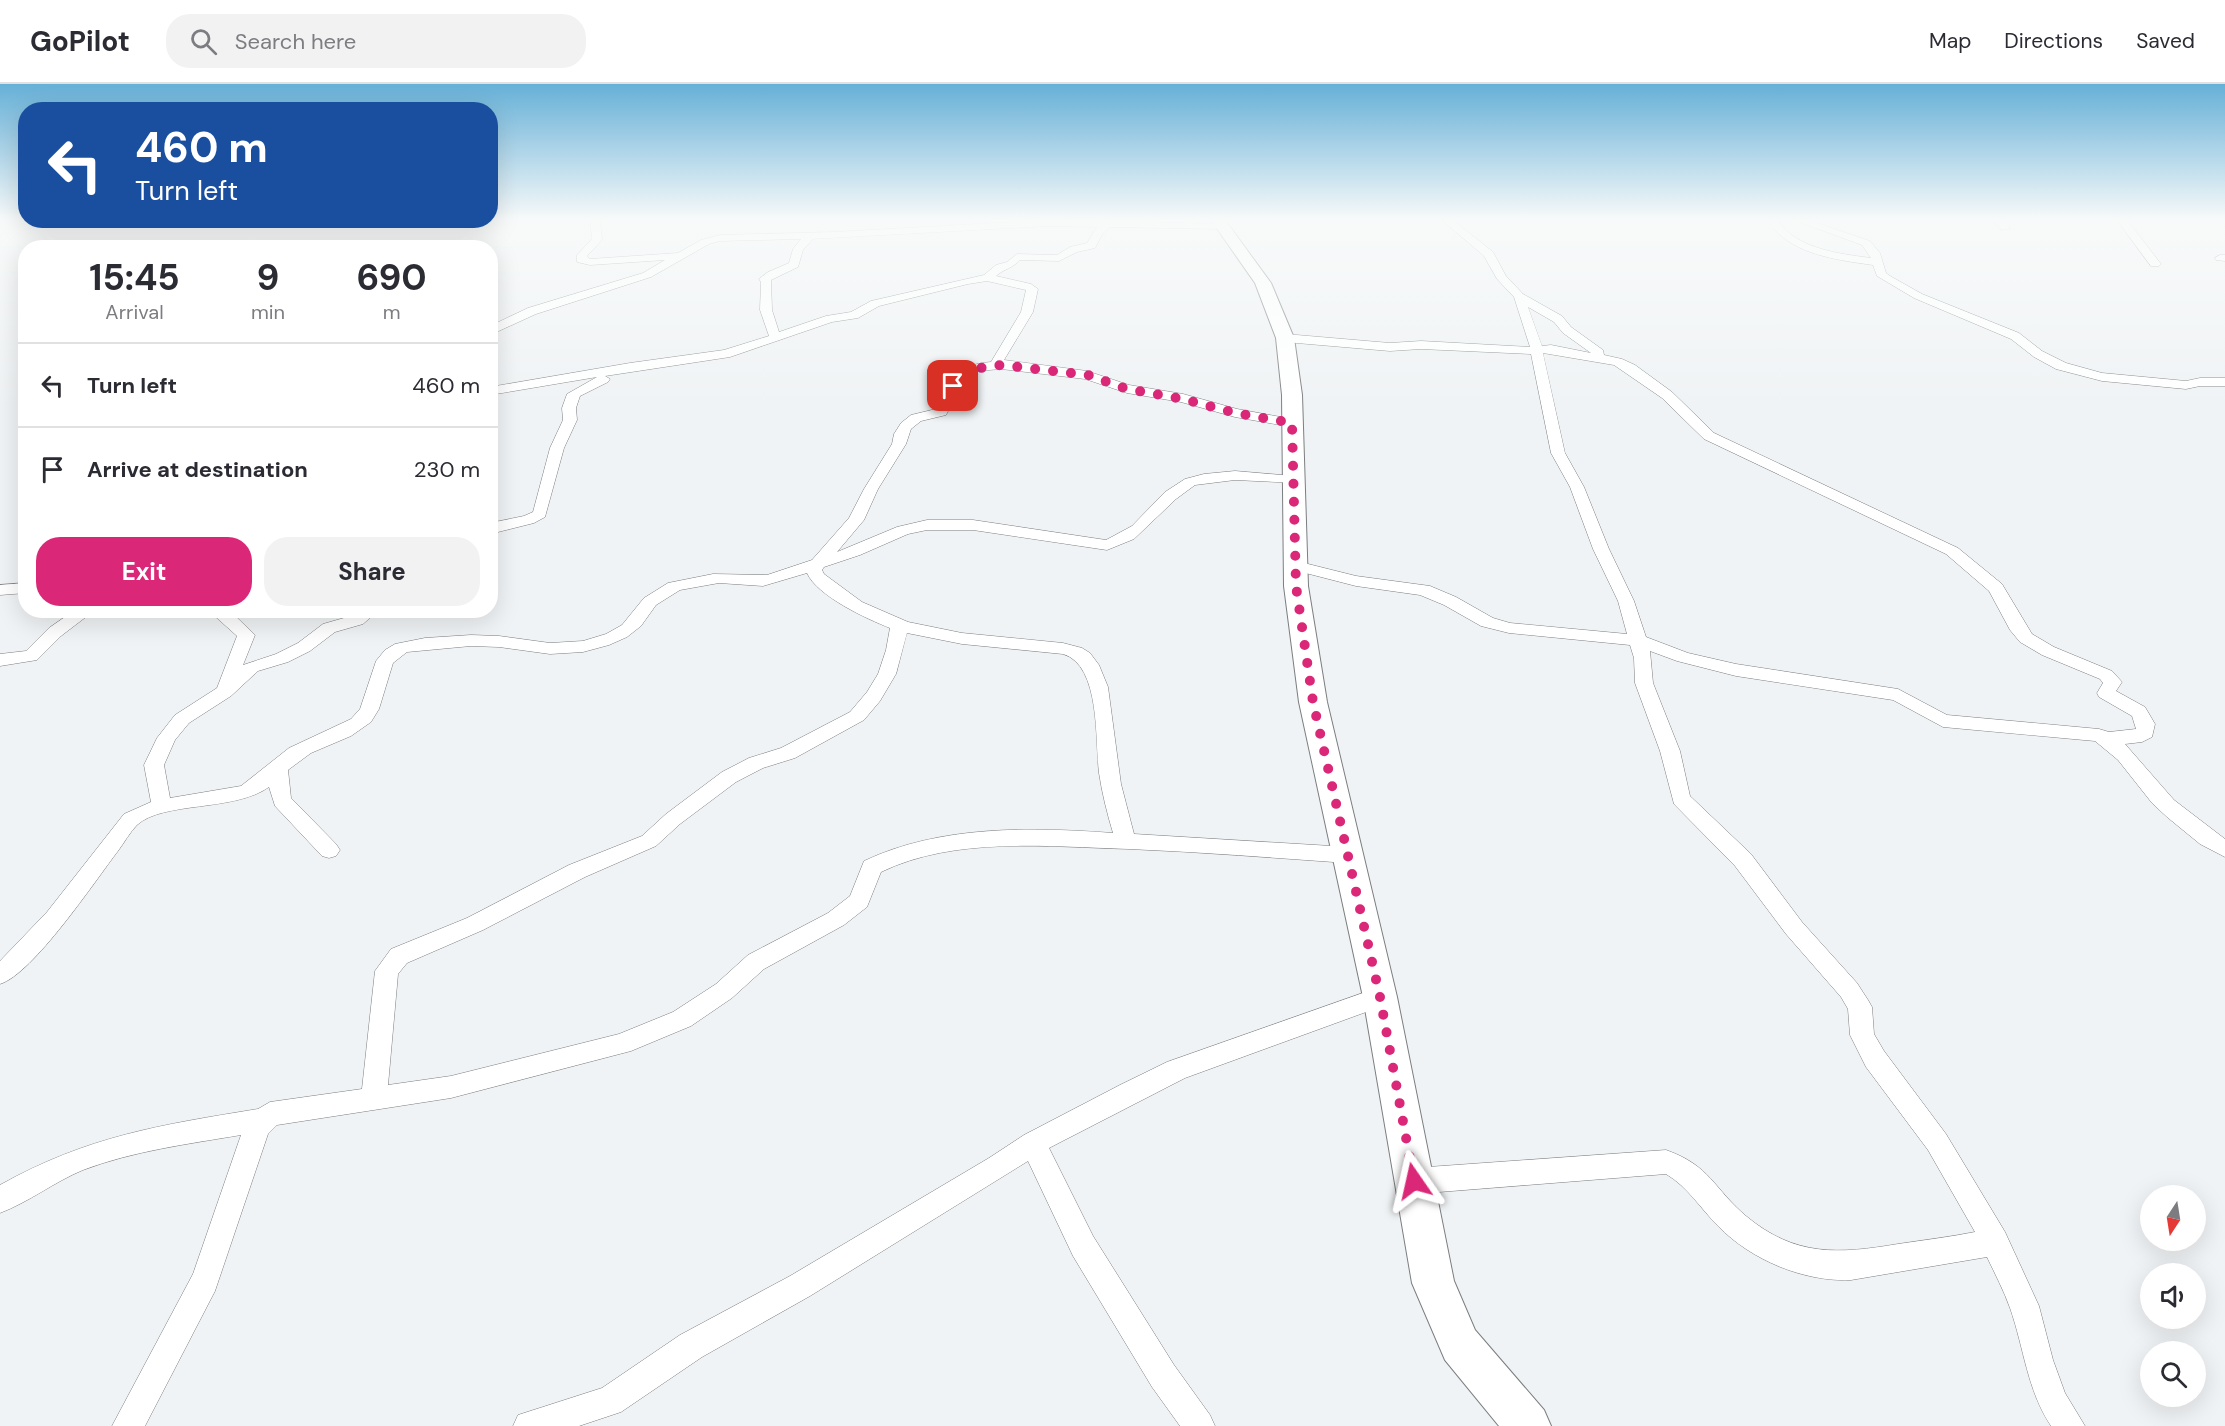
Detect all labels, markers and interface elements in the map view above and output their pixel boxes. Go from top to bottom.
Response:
search box [166,14,586,68]
text: GoPilot [30,23,130,60]
icon: search [187,25,220,58]
text: Search here [235,27,356,56]
text: Map [1929,27,1971,55]
text: Directions [2004,27,2103,55]
text: Saved [2136,27,2195,55]
text: 460 m [135,120,268,175]
icon: left [36,126,114,204]
text: Turn left [135,173,238,208]
text: 15:45 [89,254,180,301]
text: 9 [257,254,279,301]
text: 690 [356,254,427,301]
text: Arrival [105,299,164,325]
text: min [251,299,285,325]
text: m [383,299,400,325]
pin [927,360,978,411]
icon: left [36,369,69,402]
icon: arrive [936,369,969,402]
text: Turn left [87,371,177,400]
text: 460 m [412,371,480,400]
icon: arrive [36,453,69,486]
text: Arrive at destination [87,455,308,484]
text: 230 m [414,455,480,484]
button: Exit [36,537,252,606]
button: Share [264,537,480,606]
position arrow [1382,1149,1446,1213]
north arrow [2140,1185,2206,1251]
map controls [2140,1185,2206,1407]
button: sound [2140,1263,2206,1329]
button: search [2140,1341,2206,1407]

